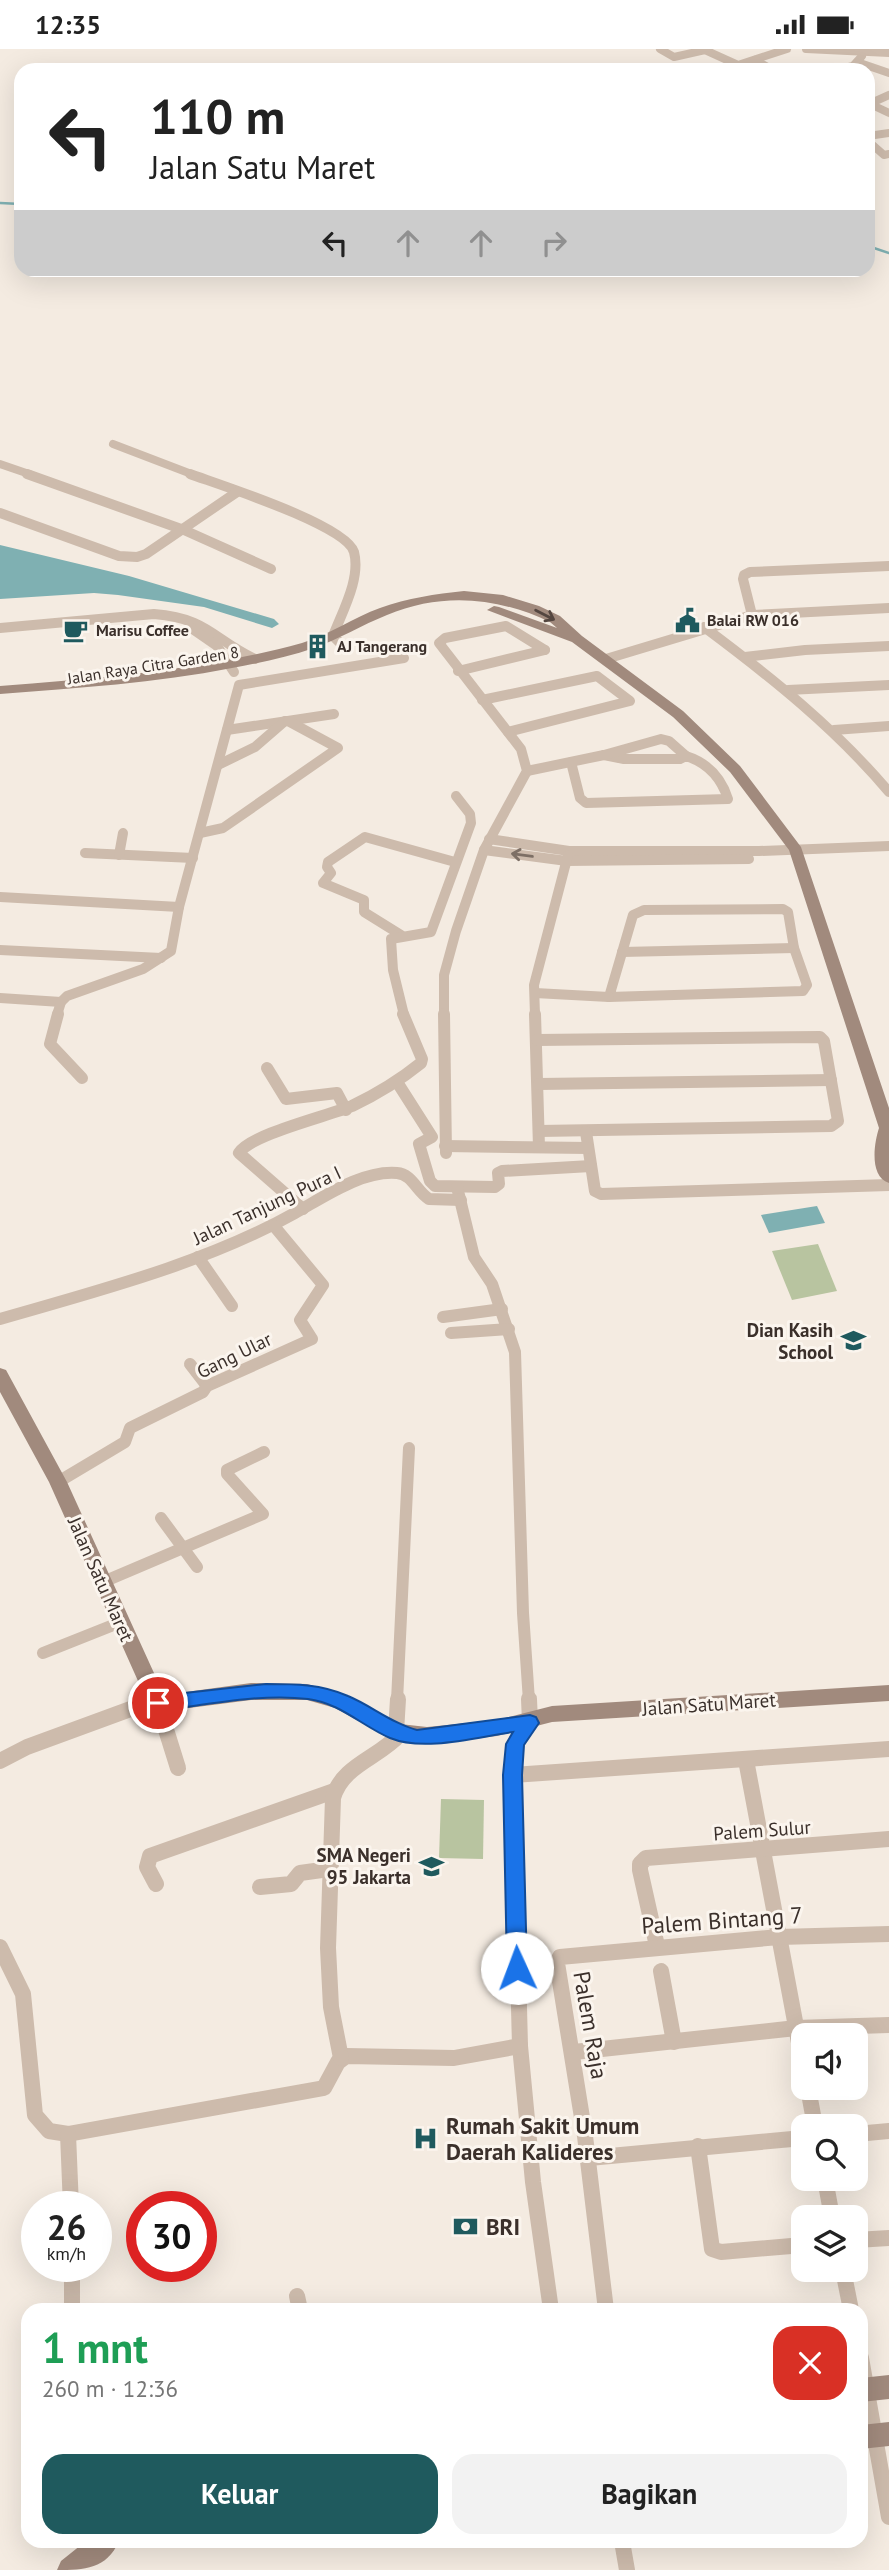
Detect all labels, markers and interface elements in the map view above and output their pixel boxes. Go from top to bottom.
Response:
text: 12:35 [35,8,101,41]
text: 110 m [150,84,285,148]
icon: left [35,91,126,182]
text: Jalan Satu Maret [150,146,375,188]
icon: left [316,224,354,262]
icon: ahead [389,224,427,262]
icon: ahead [462,224,500,262]
icon: right [535,224,573,262]
public building icon: Balai RW 016 [673,606,701,634]
one-way arrow [534,608,555,622]
place label: Balai RW 016 [707,610,799,630]
cafe icon: Marisu Coffee [62,616,90,644]
place label: Marisu Coffee [96,620,189,640]
building icon: AJ Tangerang [303,632,331,660]
place label: AJ Tangerang [337,636,427,656]
street label: Jalan Raya Citra Garden 8 [65,642,240,689]
one-way arrow [511,849,534,862]
street label: Jalan Tanjung Pura I [188,1160,345,1250]
place label: Dian Kasih School [747,1318,833,1364]
street label: Gang Ular [193,1326,276,1383]
school or university icon: Dian Kasih School [839,1327,867,1355]
street label: Jalan Satu Maret [62,1512,139,1645]
pin [128,1673,188,1733]
icon: arrive [139,1684,177,1722]
street label: Jalan Satu Maret [640,1687,777,1721]
street label: Palem Sulur [712,1815,812,1845]
place label: SMA Negeri 95 Jakarta [317,1843,411,1889]
school or university icon: SMA Negeri 95 Jakarta [417,1852,445,1880]
street label: Palem Bintang 7 [640,1900,804,1940]
position arrow [480,1931,554,2005]
street label: Palem Raja [567,1969,615,2081]
map controls [791,2023,868,2282]
button: sound [791,2023,868,2100]
place label: Rumah Sakit Umum Daerah Kalideres [446,2111,639,2166]
button: search [791,2114,868,2191]
hospital icon: Rumah Sakit Umum Daerah Kalideres [412,2124,440,2152]
speed limit sign: 30 [126,2191,217,2282]
text: 26 [47,2204,86,2250]
button: layers [791,2205,868,2282]
bank icon: BRI [452,2212,480,2240]
place label: BRI [486,2212,520,2241]
text: km/h [47,2242,86,2265]
text: 1 mnt [42,2320,148,2375]
button: close [773,2326,847,2400]
text: 260 m · 12:36 [42,2374,178,2403]
button: Keluar [42,2454,438,2534]
button: Bagikan [452,2454,847,2534]

